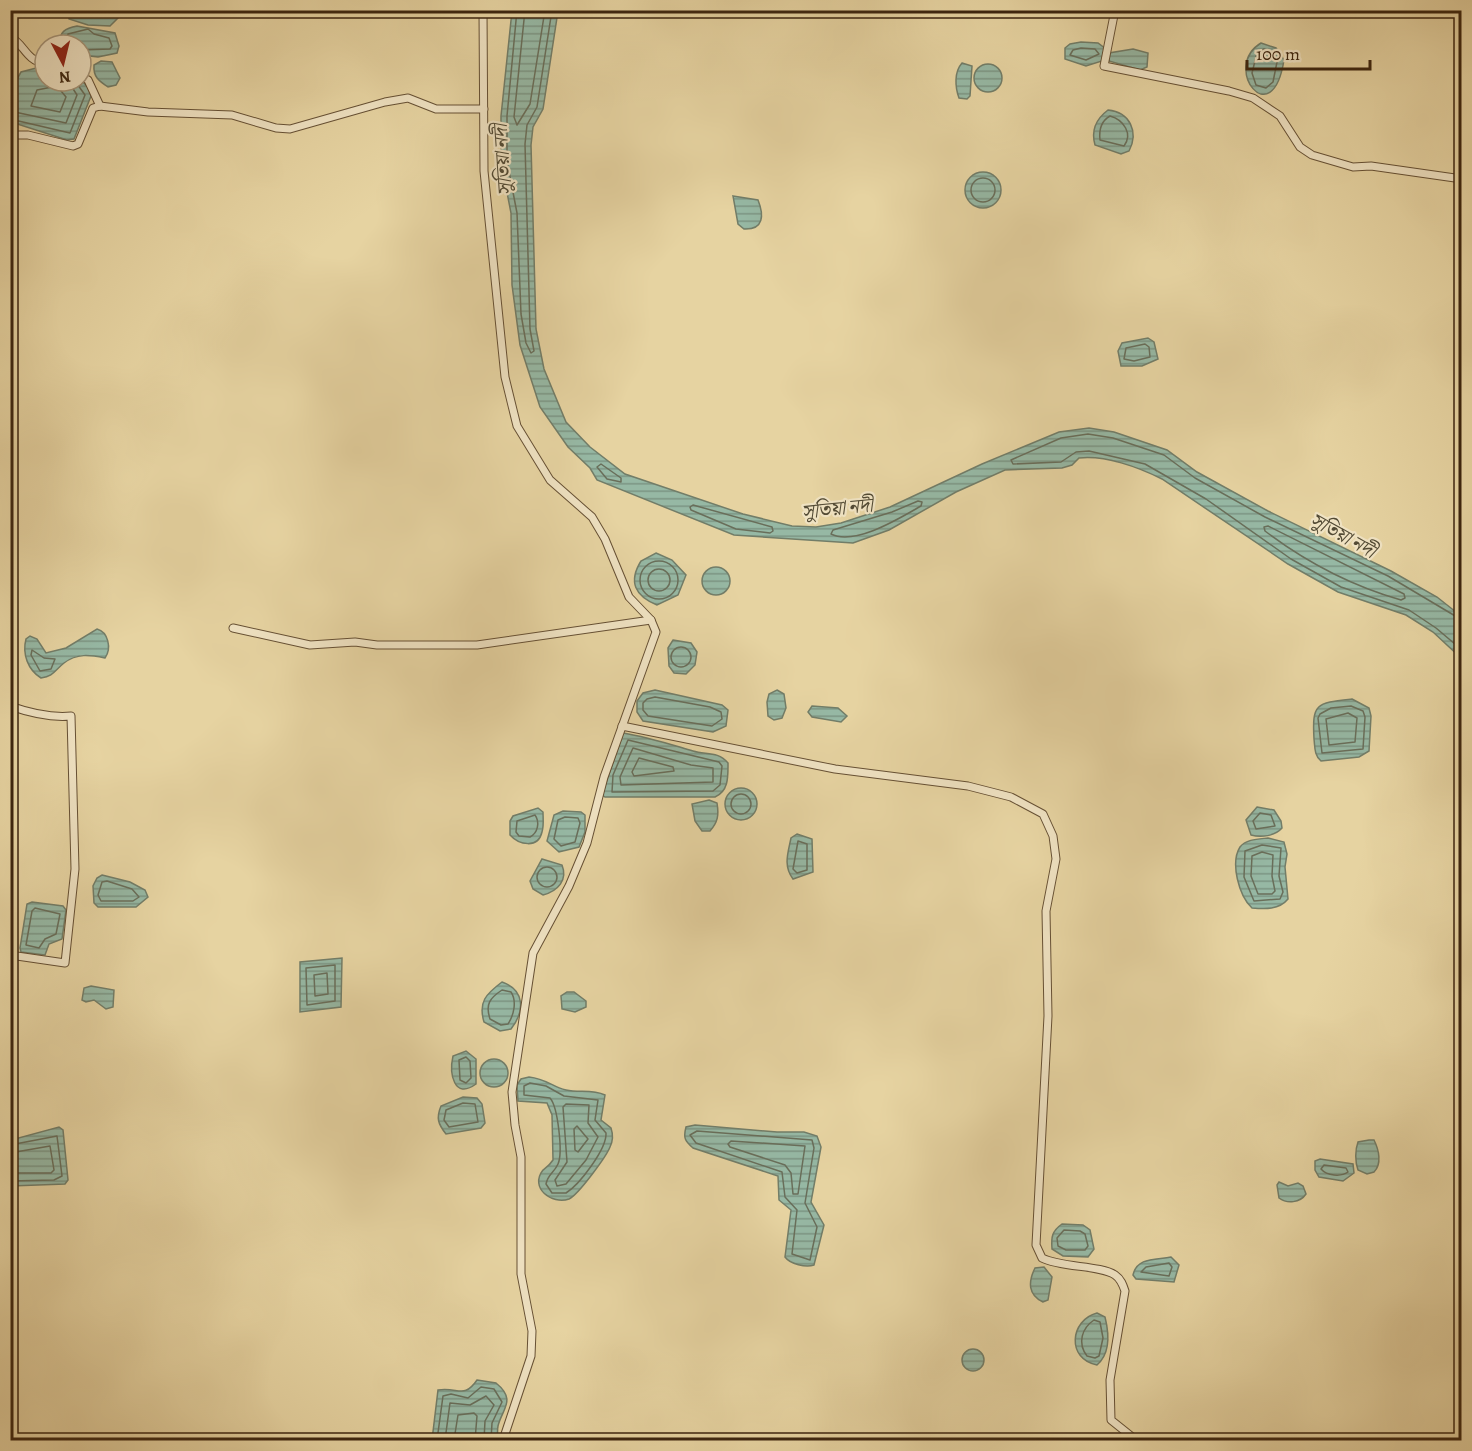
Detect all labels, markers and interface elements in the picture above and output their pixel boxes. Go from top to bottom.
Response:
north arrow [33,33,93,93]
scale bar [1247,33,1370,71]
text: 100 m [1256,42,1300,66]
text: N [57,65,72,89]
water label: সুতিয়া নদী [486,121,518,197]
water label: সুতিয়া নদী [800,491,876,526]
water label: সুতিয়া নদী [1305,506,1382,566]

